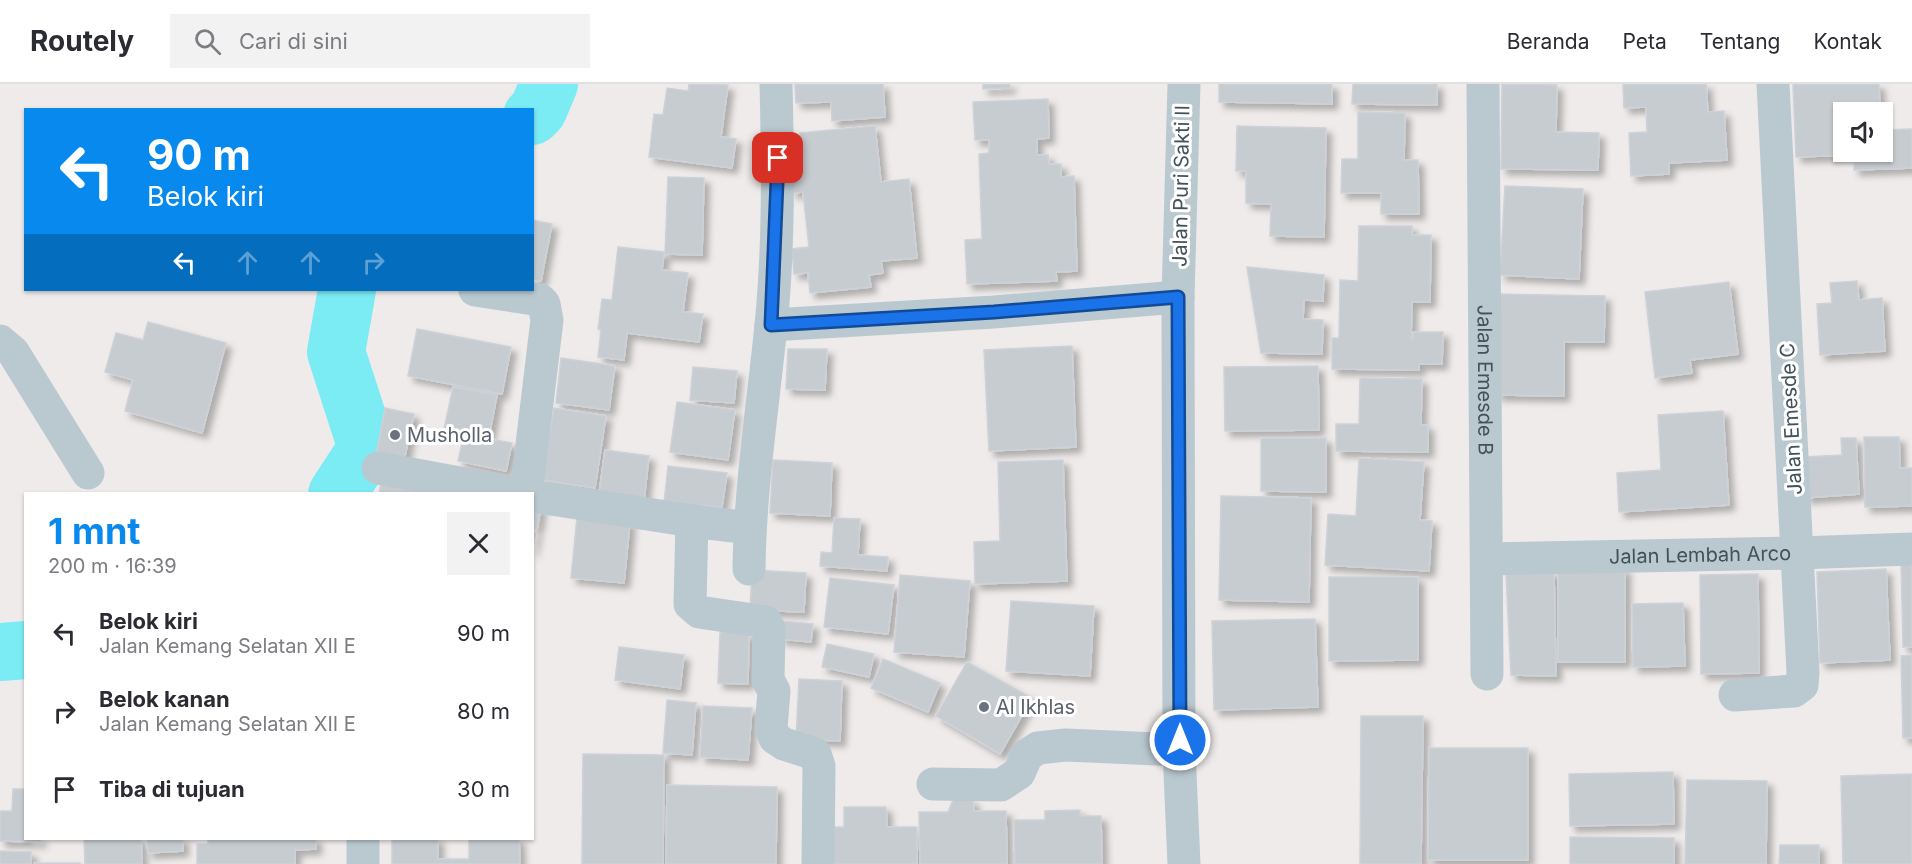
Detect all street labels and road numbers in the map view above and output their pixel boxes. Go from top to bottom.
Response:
street label: Jalan Puri Sakti II [1168,105,1194,267]
street label: Jalan Emesde B [1472,305,1498,455]
street label: Jalan Emesde C [1775,342,1807,496]
street label: Jalan Lembah Arco [1609,541,1791,569]

